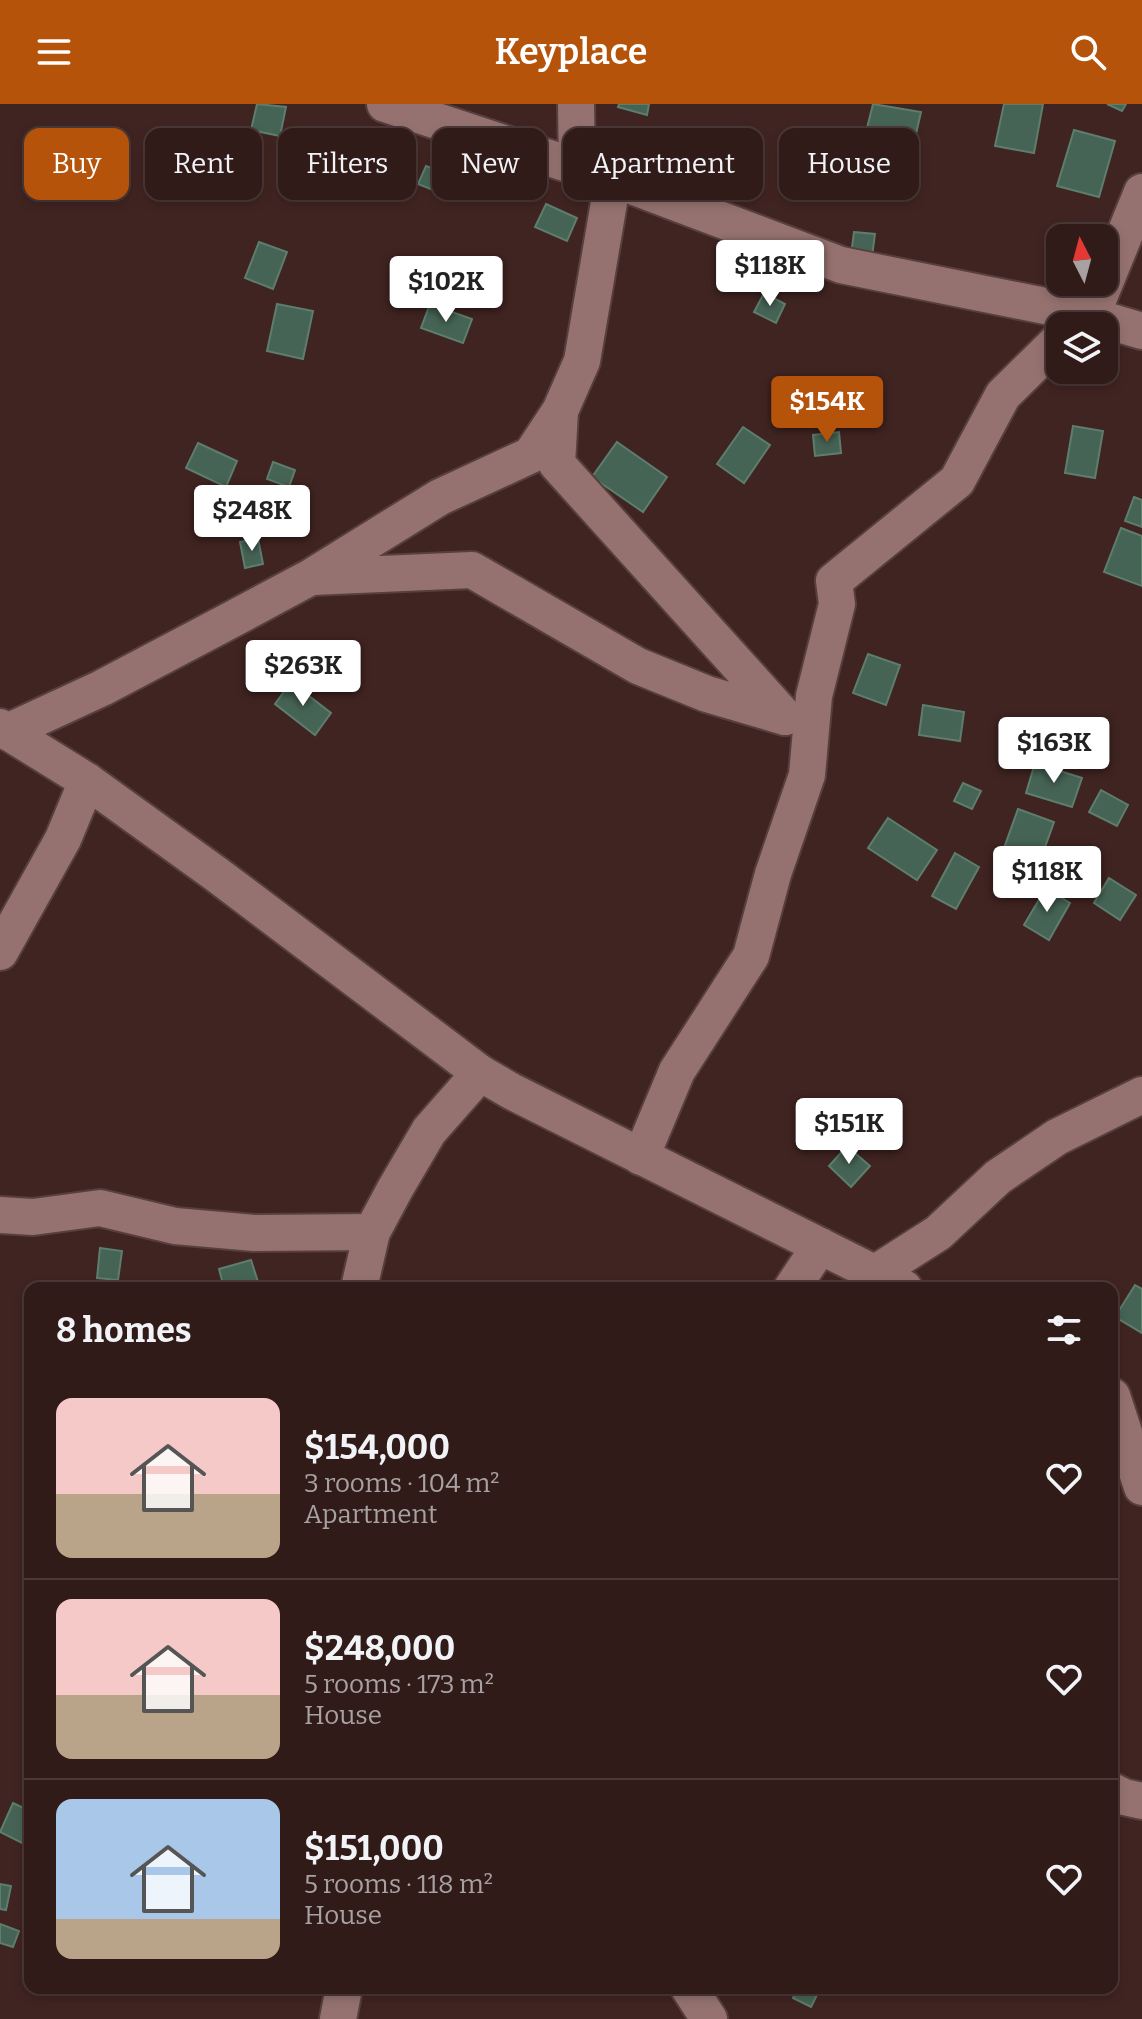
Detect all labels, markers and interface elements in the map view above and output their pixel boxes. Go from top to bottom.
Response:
icon: menu [32,30,76,74]
text: Keyplace [494,30,648,74]
icon: search [1066,30,1110,74]
chip: Buy [24,128,129,200]
chip: Rent [145,128,262,200]
chip: Filters [278,128,416,200]
chip: New [432,128,547,200]
chip: Apartment [563,128,763,200]
chip: House [779,128,919,200]
north arrow [1046,224,1118,296]
map controls [1046,224,1118,384]
pin: $118K [714,240,826,308]
text: $118K [734,250,806,281]
pin: $102K [390,256,502,324]
text: $102K [408,266,484,297]
button: layers [1046,312,1118,384]
pin: $154K [771,376,883,444]
text: $154K [789,386,865,417]
pin: $248K [196,485,308,553]
text: $248K [212,495,292,526]
pin: $263K [247,640,359,708]
text: $263K [264,650,342,681]
pin: $163K [998,717,1110,785]
text: $163K [1016,727,1092,758]
pin: $118K [991,846,1103,914]
text: $118K [1011,856,1083,887]
pin: $151K [793,1098,905,1166]
text: $151K [814,1108,884,1139]
icon: filters [1042,1308,1086,1352]
text: 8 homes [56,1310,192,1351]
text: $154,000 [304,1427,450,1468]
icon: home [120,1430,216,1526]
icon: heart [1042,1456,1086,1500]
text: 3 rooms · 104 m² [304,1468,500,1499]
text: Apartment [304,1499,437,1530]
text: $248,000 [304,1628,455,1669]
icon: home [120,1631,216,1727]
icon: heart [1042,1657,1086,1701]
text: 5 rooms · 173 m² [304,1669,494,1700]
text: House [304,1700,382,1731]
text: $151,000 [304,1828,444,1869]
icon: home [120,1831,216,1927]
icon: heart [1042,1857,1086,1901]
text: 5 rooms · 118 m² [304,1869,493,1900]
text: House [304,1900,382,1931]

